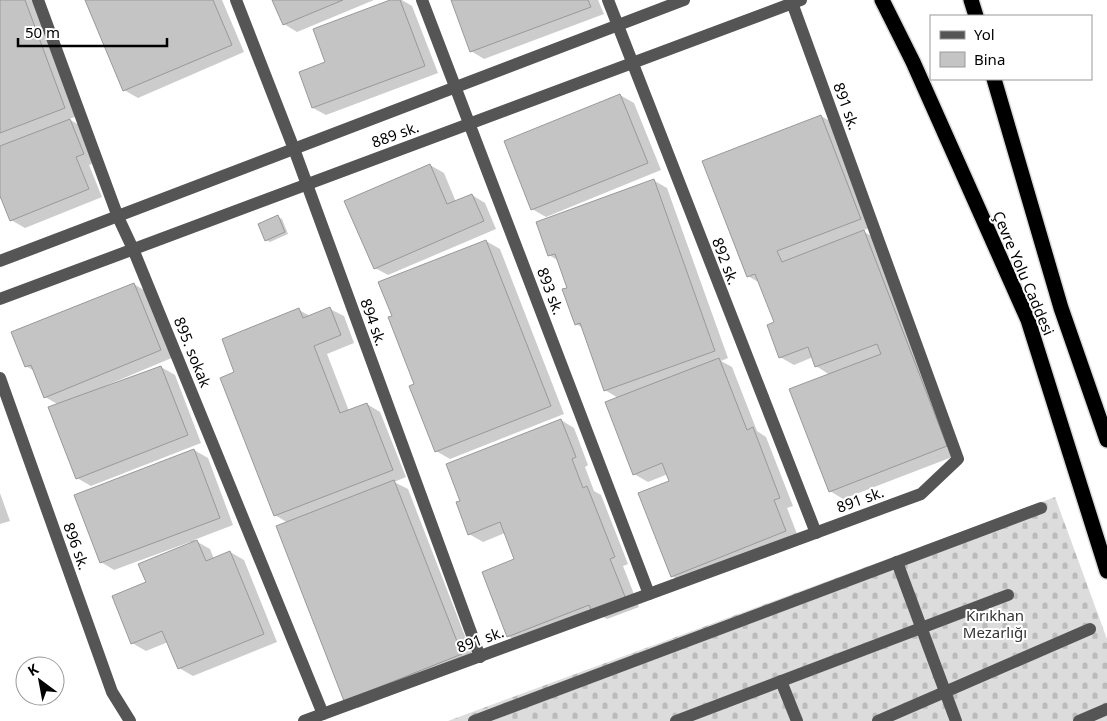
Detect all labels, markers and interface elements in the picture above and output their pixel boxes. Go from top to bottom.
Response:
scale bar [18,15,166,47]
legend [930,15,1092,80]
text: 50 m [25,22,60,42]
text: Yol [974,24,995,44]
text: Bina [974,49,1005,69]
street label: 891 sk. [829,80,865,132]
street label: 889 sk. [369,116,421,152]
street label: Çevre Yolu Caddesi [989,208,1059,338]
street label: 892 sk. [708,235,744,287]
street label: 893 sk. [533,265,569,317]
street label: 894 sk. [356,296,392,348]
street label: 895. sokak [170,314,216,390]
street label: 891 sk. [834,481,886,517]
street label: 896 sk. [59,520,95,572]
park label: Kırıkhan Mezarlığı [963,605,1027,642]
street label: 891 sk. [454,621,506,657]
north arrow [15,656,65,706]
text: K [24,659,42,680]

